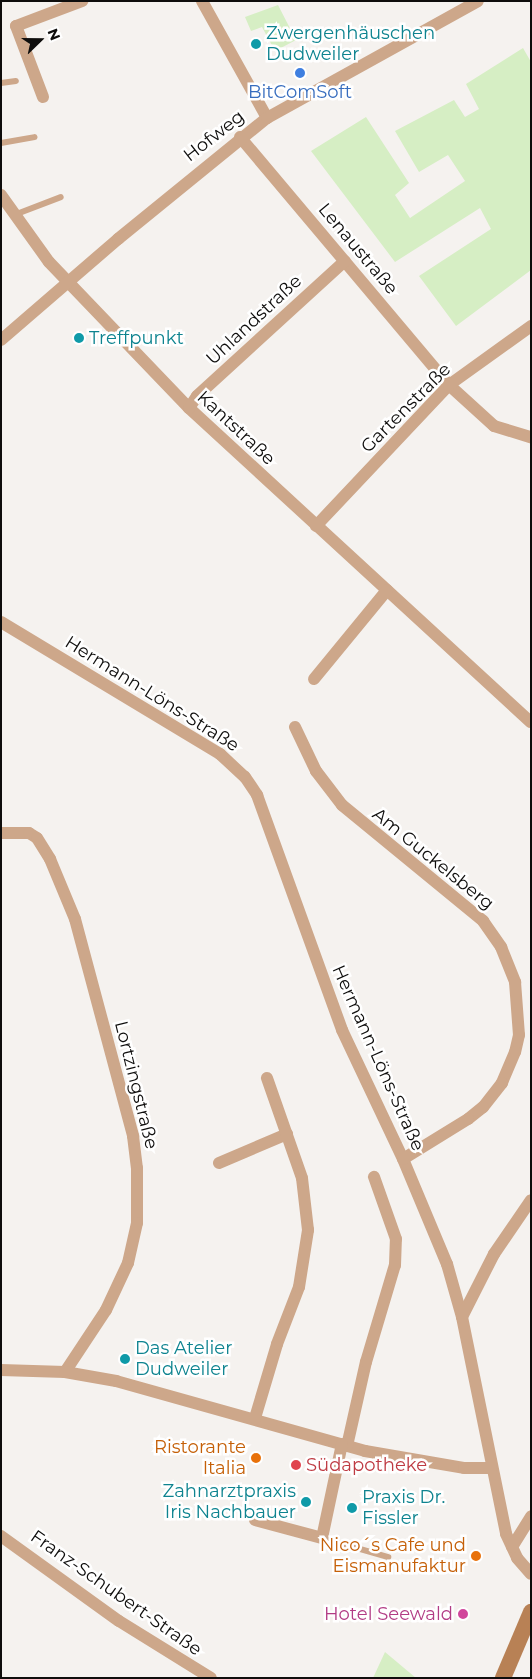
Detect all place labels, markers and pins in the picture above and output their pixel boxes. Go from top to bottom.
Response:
place label: Zwergenhäuschen Dudweiler [266,23,435,66]
marker: Zwergenhäuschen Dudweiler [250,38,262,50]
marker: BitComSoft [294,67,306,79]
place label: BitComSoft [248,81,352,103]
place label: Treffpunkt [89,327,184,349]
marker: Treffpunkt [73,332,85,344]
place label: Das Atelier Dudweiler [135,1338,232,1380]
marker: Das Atelier Dudweiler [119,1353,131,1365]
place label: Ristorante Italia [154,1437,246,1480]
marker: Ristorante Italia [250,1452,262,1464]
place label: Südapotheke [306,1454,427,1476]
marker: Südapotheke [290,1459,302,1471]
place label: Zahnarztpraxis Iris Nachbauer [162,1481,296,1524]
place label: Praxis Dr. Fissler [362,1487,445,1530]
marker: Zahnarztpraxis Iris Nachbauer [300,1496,312,1508]
marker: Praxis Dr. Fissler [346,1502,358,1514]
place label: Nico´s Cafe und Eismanufaktur [320,1535,466,1578]
marker: Nico´s Cafe und Eismanufaktur [470,1550,482,1562]
place label: Hotel Seewald [324,1603,453,1625]
marker: Hotel Seewald [457,1608,469,1620]

